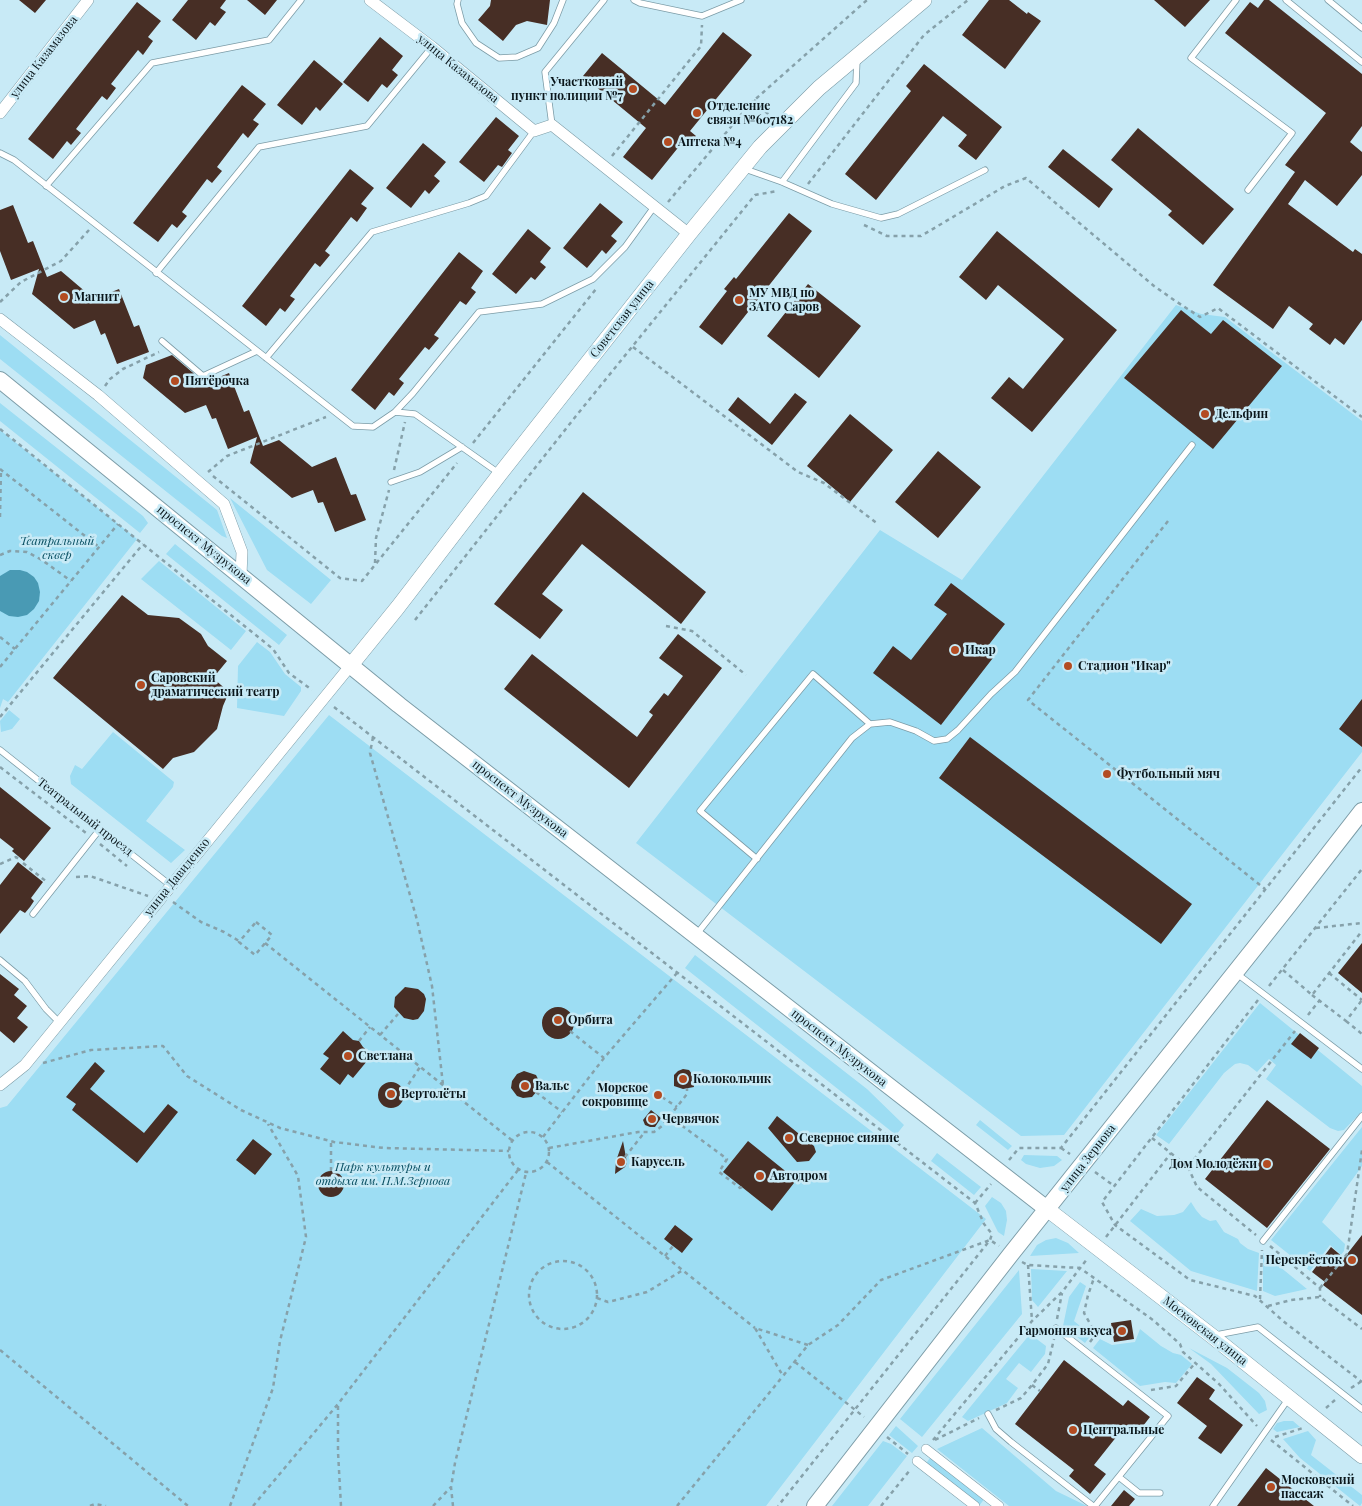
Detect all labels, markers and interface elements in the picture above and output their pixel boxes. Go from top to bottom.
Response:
street label: улица Казамазова [7,13,81,101]
street label: улица Казамазова [415,32,501,106]
place label: Участковый пункт полиции №7 [511,75,623,103]
marker: Участковый пункт полиции №7 [627,83,639,95]
place label: Отделение связи №607182 [707,99,793,127]
marker: Отделение связи №607182 [691,107,703,119]
place label: Аптека №4 [678,135,742,149]
marker: Аптека №4 [662,136,674,148]
street label: Советская улица [587,277,657,361]
place label: МУ МВД по ЗАТО Саров [749,286,819,314]
place label: Магнит [74,290,119,304]
marker: Магнит [58,291,70,303]
marker: МУ МВД по ЗАТО Саров [733,294,745,306]
place label: Пятёрочка [185,374,249,388]
marker: Пятёрочка [169,375,181,387]
place label: Дельфин [1215,407,1268,421]
marker: Дельфин [1199,408,1211,420]
street label: проспект Музрукова [154,503,254,587]
park label: Театральный сквер [20,534,94,562]
place label: Икар [965,643,996,657]
marker: Икар [949,644,961,656]
place label: Стадион "Икар" [1078,659,1171,673]
marker: Стадион "Икар" [1062,660,1074,672]
place label: Саровский драматический театр [151,671,279,699]
marker: Саровский драматический театр [135,679,147,691]
street label: проспект Музрукова [469,757,571,841]
place label: Футбольный мяч [1117,767,1220,781]
marker: Футбольный мяч [1101,768,1113,780]
street label: Театральный проезд [34,775,136,859]
street label: улица Давиденко [141,835,213,919]
street label: проспект Музрукова [788,1006,890,1090]
place label: Орбита [568,1013,613,1027]
marker: Орбита [552,1014,564,1026]
place label: Светлана [358,1049,413,1063]
marker: Светлана [342,1050,354,1062]
place label: Колокольчик [693,1072,771,1086]
marker: Колокольчик [677,1073,689,1085]
place label: Вальс [535,1079,569,1093]
marker: Вальс [519,1080,531,1092]
place label: Морское сокровище [582,1081,648,1109]
place label: Вертолёты [401,1087,466,1101]
marker: Вертолёты [385,1088,397,1100]
marker: Морское сокровище [652,1089,664,1101]
place label: Червячок [662,1112,719,1126]
marker: Червячок [646,1113,658,1125]
street label: улица Зернова [1057,1121,1119,1195]
place label: Северное сияние [799,1131,899,1145]
marker: Северное сияние [783,1132,795,1144]
place label: Карусель [631,1155,685,1169]
marker: Карусель [615,1156,627,1168]
place label: Дом Молодёжи [1169,1157,1257,1171]
marker: Дом Молодёжи [1261,1158,1273,1170]
park label: Парк культуры и отдыха им. П.М.Зернова [316,1160,450,1188]
place label: Автодром [770,1169,827,1183]
marker: Автодром [754,1170,766,1182]
place label: Перекрёсток [1266,1253,1342,1267]
marker: Перекрёсток [1346,1254,1358,1266]
street label: Московская улица [1160,1294,1250,1368]
place label: Гармония вкуса [1019,1324,1112,1338]
marker: Гармония вкуса [1116,1325,1128,1337]
place label: Центральные [1083,1423,1164,1437]
marker: Центральные [1067,1424,1079,1436]
place label: Московский пассаж [1281,1473,1355,1501]
marker: Московский пассаж [1265,1481,1277,1493]

